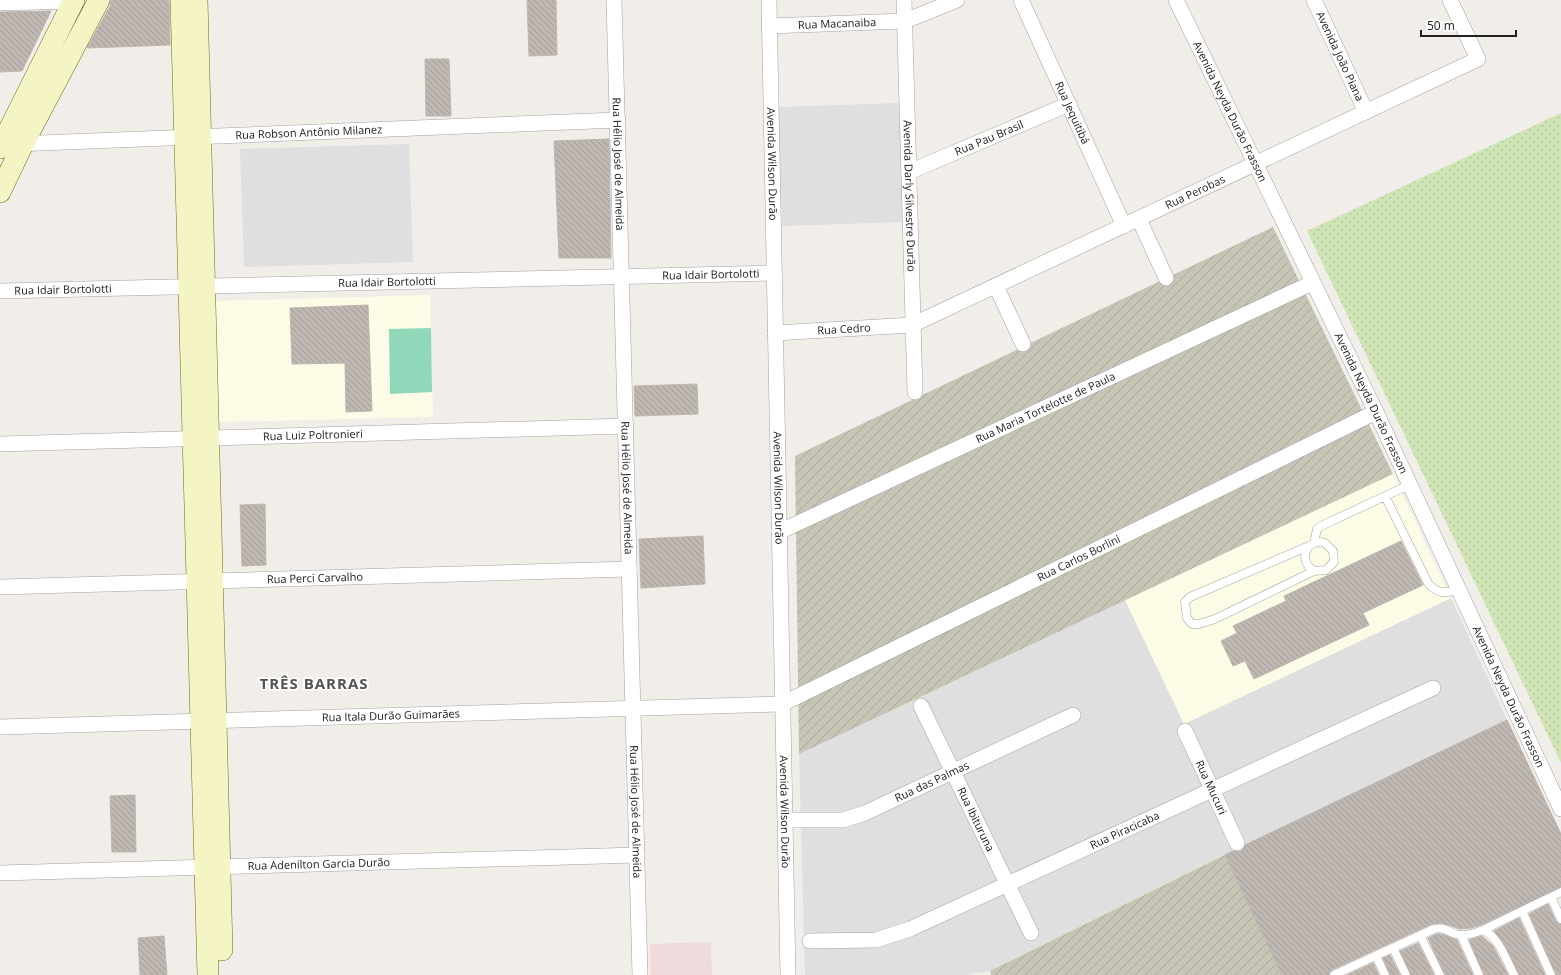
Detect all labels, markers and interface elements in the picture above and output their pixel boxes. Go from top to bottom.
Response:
street label: Avenida João Piana [1313,9,1368,103]
scale bar [1421,12,1516,38]
street label: Rua Macanaiba [797,14,876,32]
text: 50 m [1427,17,1455,34]
street label: Avenida Neyda Durão Frasson [1190,38,1271,184]
street label: Rua Jequitibá [1052,79,1094,146]
street label: Rua Hélio José de Almeida [610,97,628,231]
street label: Avenida Wilson Durão [764,107,781,221]
street label: Rua Pau Brasil [952,116,1026,159]
street label: Avenida Darly Silvestre Durão [900,120,920,272]
street label: Rua Robson Antônio Milanez [235,121,383,142]
street label: Rua Perobas [1162,171,1227,212]
street label: Rua Idair Bortolotti [662,265,760,283]
street label: Rua Idair Bortolotti [338,273,436,290]
street label: Rua Idair Bortolotti [14,280,112,298]
street label: Rua Cedro [817,319,871,338]
street label: Avenida Neyda Durão Frasson [1332,330,1412,476]
street label: Rua Maria Tortelotte de Paula [973,368,1117,446]
street label: Rua Hélio José de Almeida [618,421,637,555]
street label: Rua Luiz Poltronieri [263,426,363,443]
street label: Avenida Wilson Durão [770,431,788,545]
street label: Rua Carlos Borlini [1034,531,1123,584]
street label: Rua Perci Carvalho [267,569,363,586]
street label: Avenida Neyda Durão Frasson [1470,623,1549,770]
district label: TRÊS BARRAS [260,673,369,693]
street label: Rua Itala Durão Guimarães [322,705,460,725]
street label: Rua Hélio José de Almeida [627,745,645,879]
street label: Avenida Wilson Durão [777,755,794,869]
street label: Rua das Palmas [892,757,971,805]
street label: Rua Mucuri [1192,757,1231,817]
street label: Rua Ibituruna [954,784,998,854]
street label: Rua Piracicaba [1087,807,1162,852]
street label: Rua Adenilton Garcia Durão [247,854,391,873]

